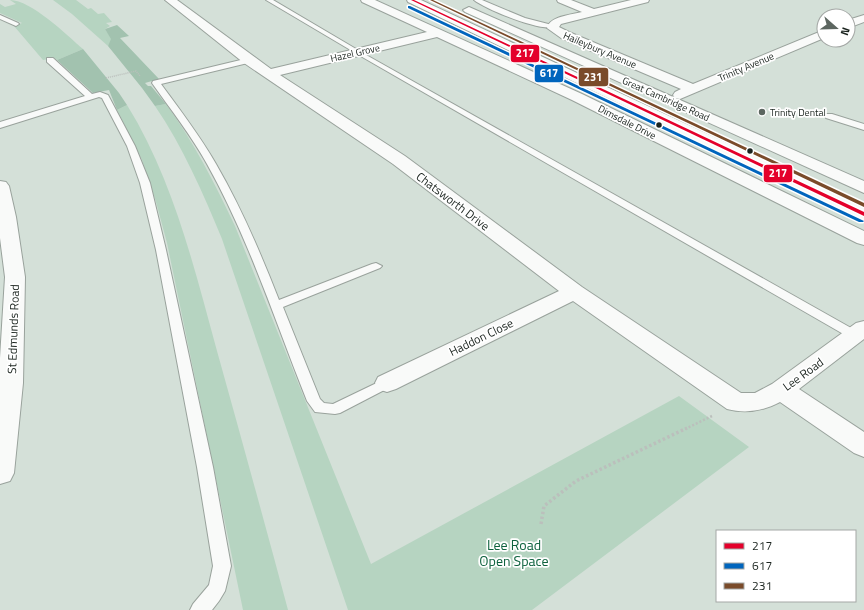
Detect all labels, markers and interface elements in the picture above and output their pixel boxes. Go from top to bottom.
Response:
north arrow [816,8,856,48]
text: N [837,25,854,38]
street label: Haileybury Avenue [561,28,639,72]
street label: Hazel Grove [329,40,381,66]
line badge: 217 [510,44,540,63]
text: 217 [516,45,534,61]
street label: Trinity Avenue [716,48,776,86]
line badge: 617 [534,64,564,83]
text: 617 [540,65,558,81]
line badge: 231 [578,67,609,87]
text: 231 [584,69,602,85]
street label: Great Cambridge Road [620,73,712,125]
street label: Dimsdale Drive [595,101,659,143]
place label: Trinity Dental [770,105,826,120]
marker: Trinity Dental [757,107,767,117]
unlabelled marker [654,120,664,130]
unlabelled marker [745,146,755,156]
line badge: 217 [763,164,793,183]
text: 217 [769,165,787,181]
street label: Chatsworth Drive [412,167,494,235]
street label: St Edmunds Road [2,284,24,374]
street label: Haddon Close [446,313,516,361]
street label: Lee Road [779,353,827,395]
legend [716,530,856,602]
park label: Lee Road Open Space [479,534,549,571]
text: 217 [752,536,772,555]
text: 617 [752,556,772,575]
text: 231 [752,576,772,595]

